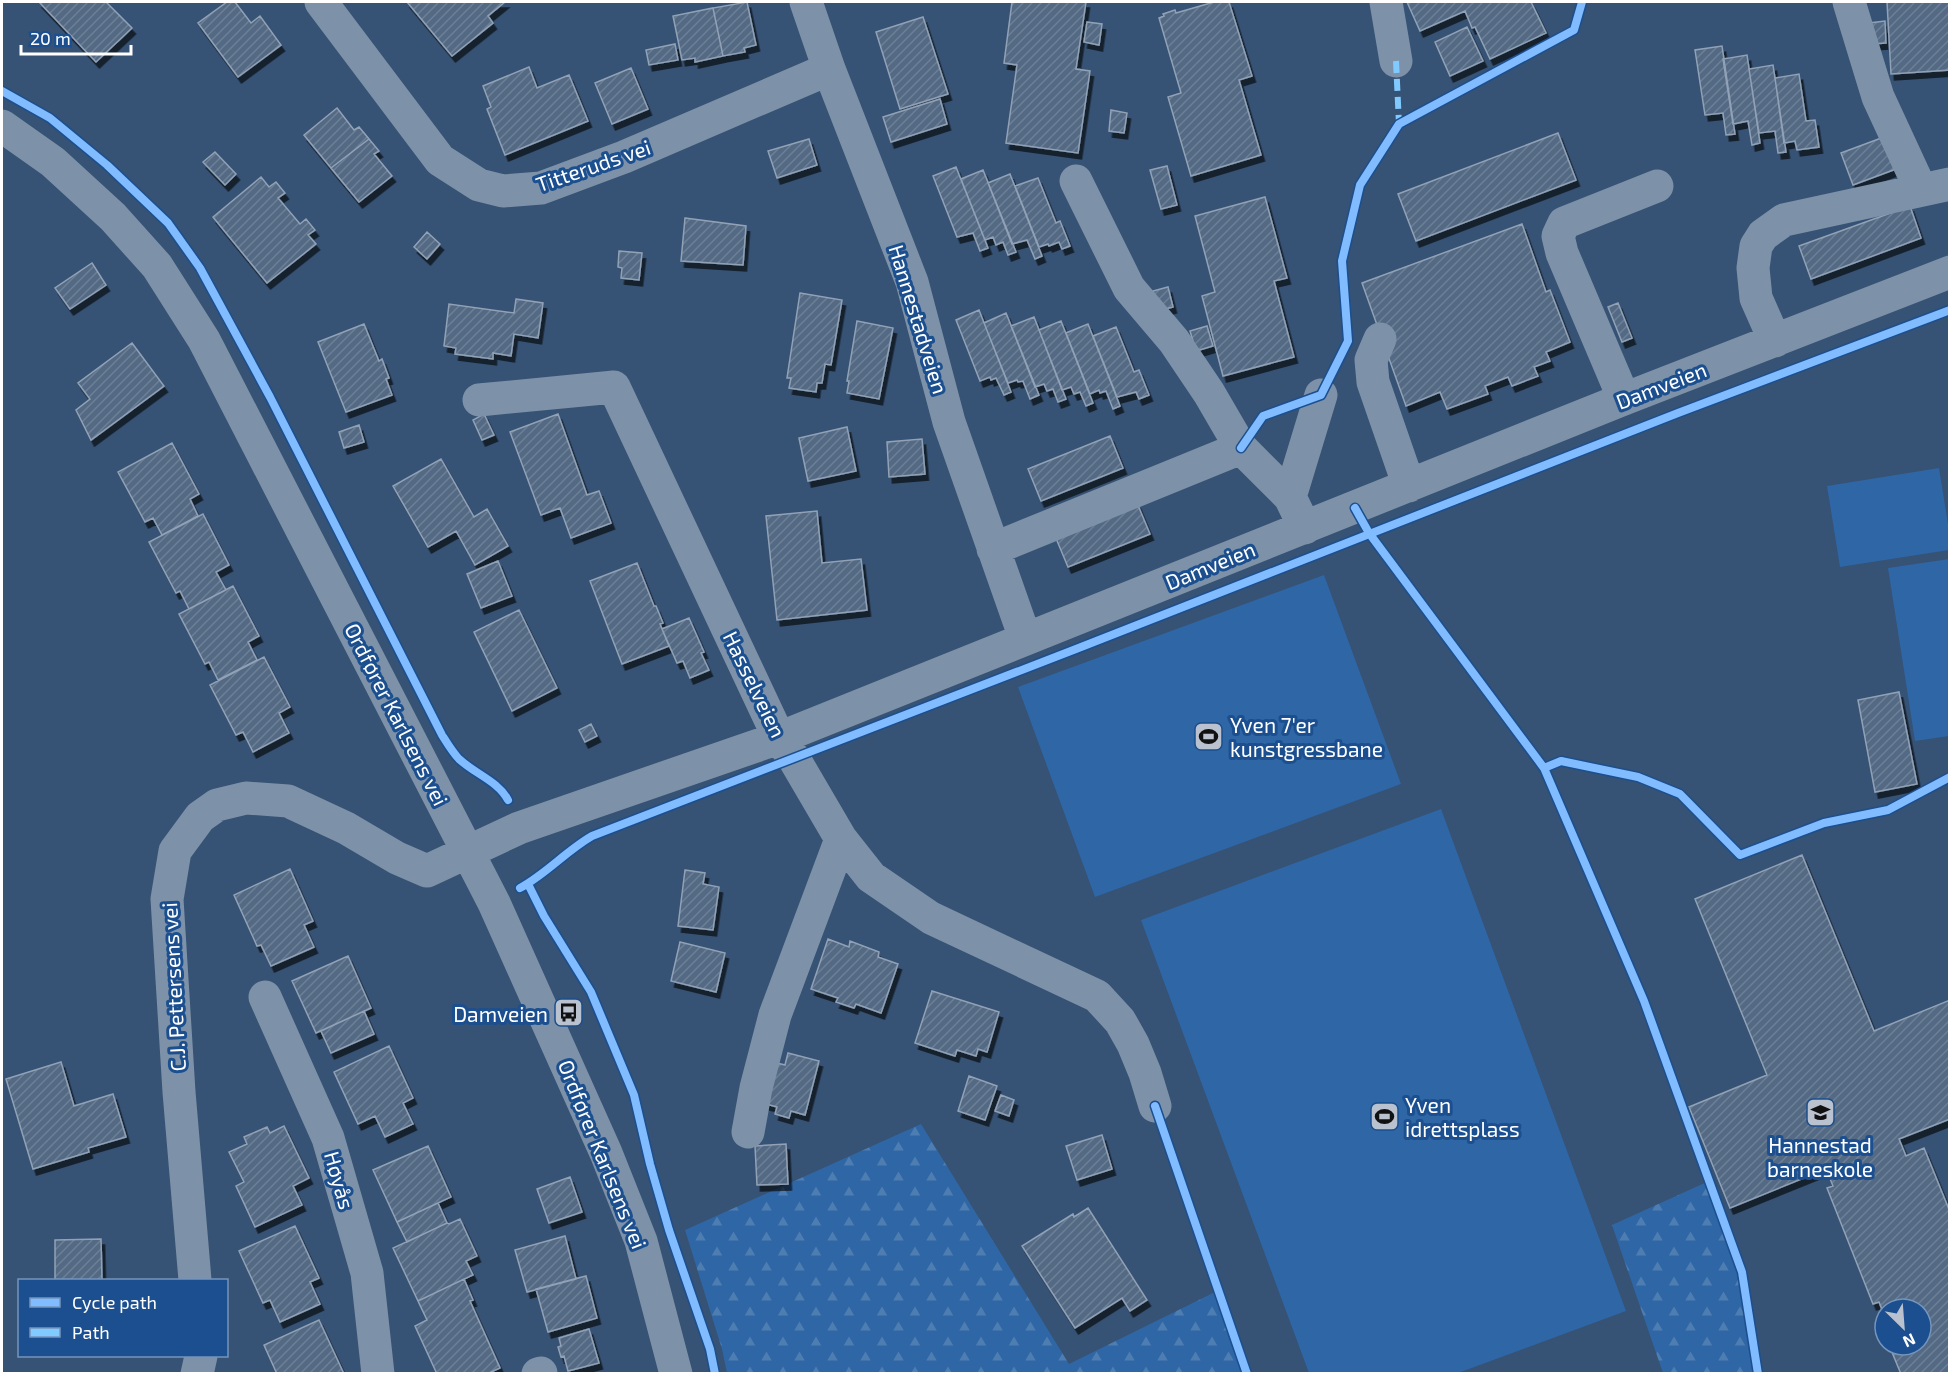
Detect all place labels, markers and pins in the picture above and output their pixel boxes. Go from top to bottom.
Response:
place label: Yven 7'er kunstgressbane [1230,712,1383,761]
sports icon: Yven 7'er kunstgressbane [1193,720,1225,752]
bus stop icon: Damveien [553,997,585,1029]
place label: Damveien [453,1001,548,1026]
place label: Yven idrettsplass [1405,1092,1520,1141]
school or university icon: Hannestad barneskole [1804,1097,1836,1129]
sports icon: Yven idrettsplass [1368,1100,1400,1132]
place label: Hannestad barneskole [1767,1132,1873,1181]

